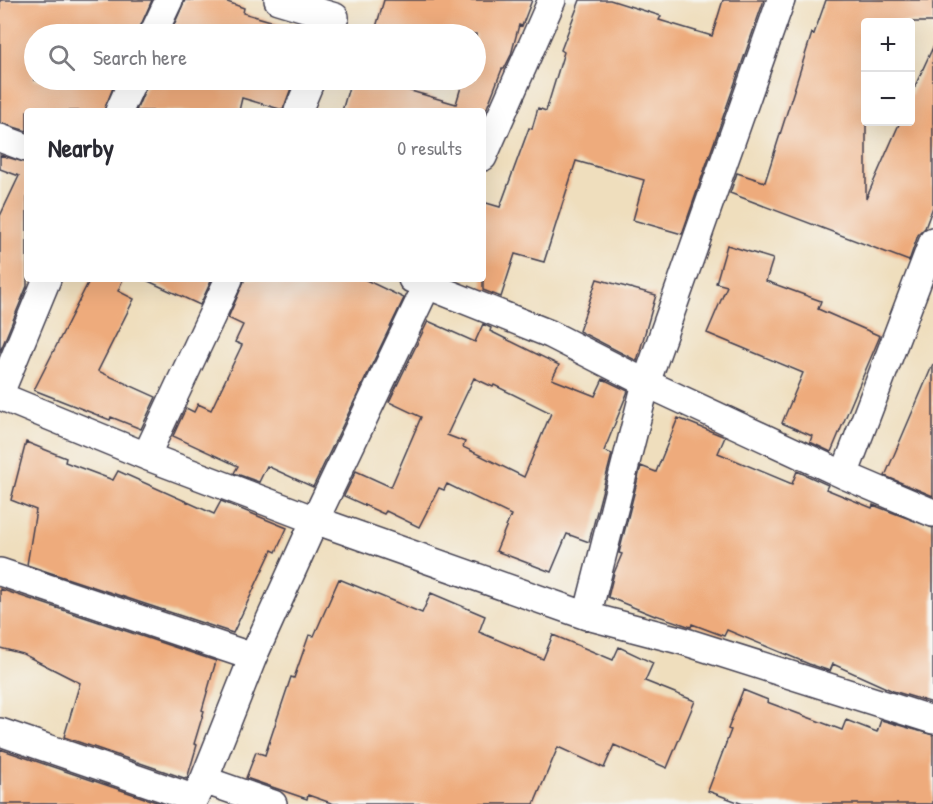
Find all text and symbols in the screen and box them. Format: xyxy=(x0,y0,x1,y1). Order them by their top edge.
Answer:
map controls xyxy=(861,18,915,126)
button: + xyxy=(861,18,915,72)
search box xyxy=(24,24,486,90)
icon: search xyxy=(45,41,78,74)
text: Search here xyxy=(93,42,187,72)
button: − xyxy=(861,72,915,126)
text: Nearby xyxy=(48,130,114,165)
text: 0 results xyxy=(397,134,462,161)

